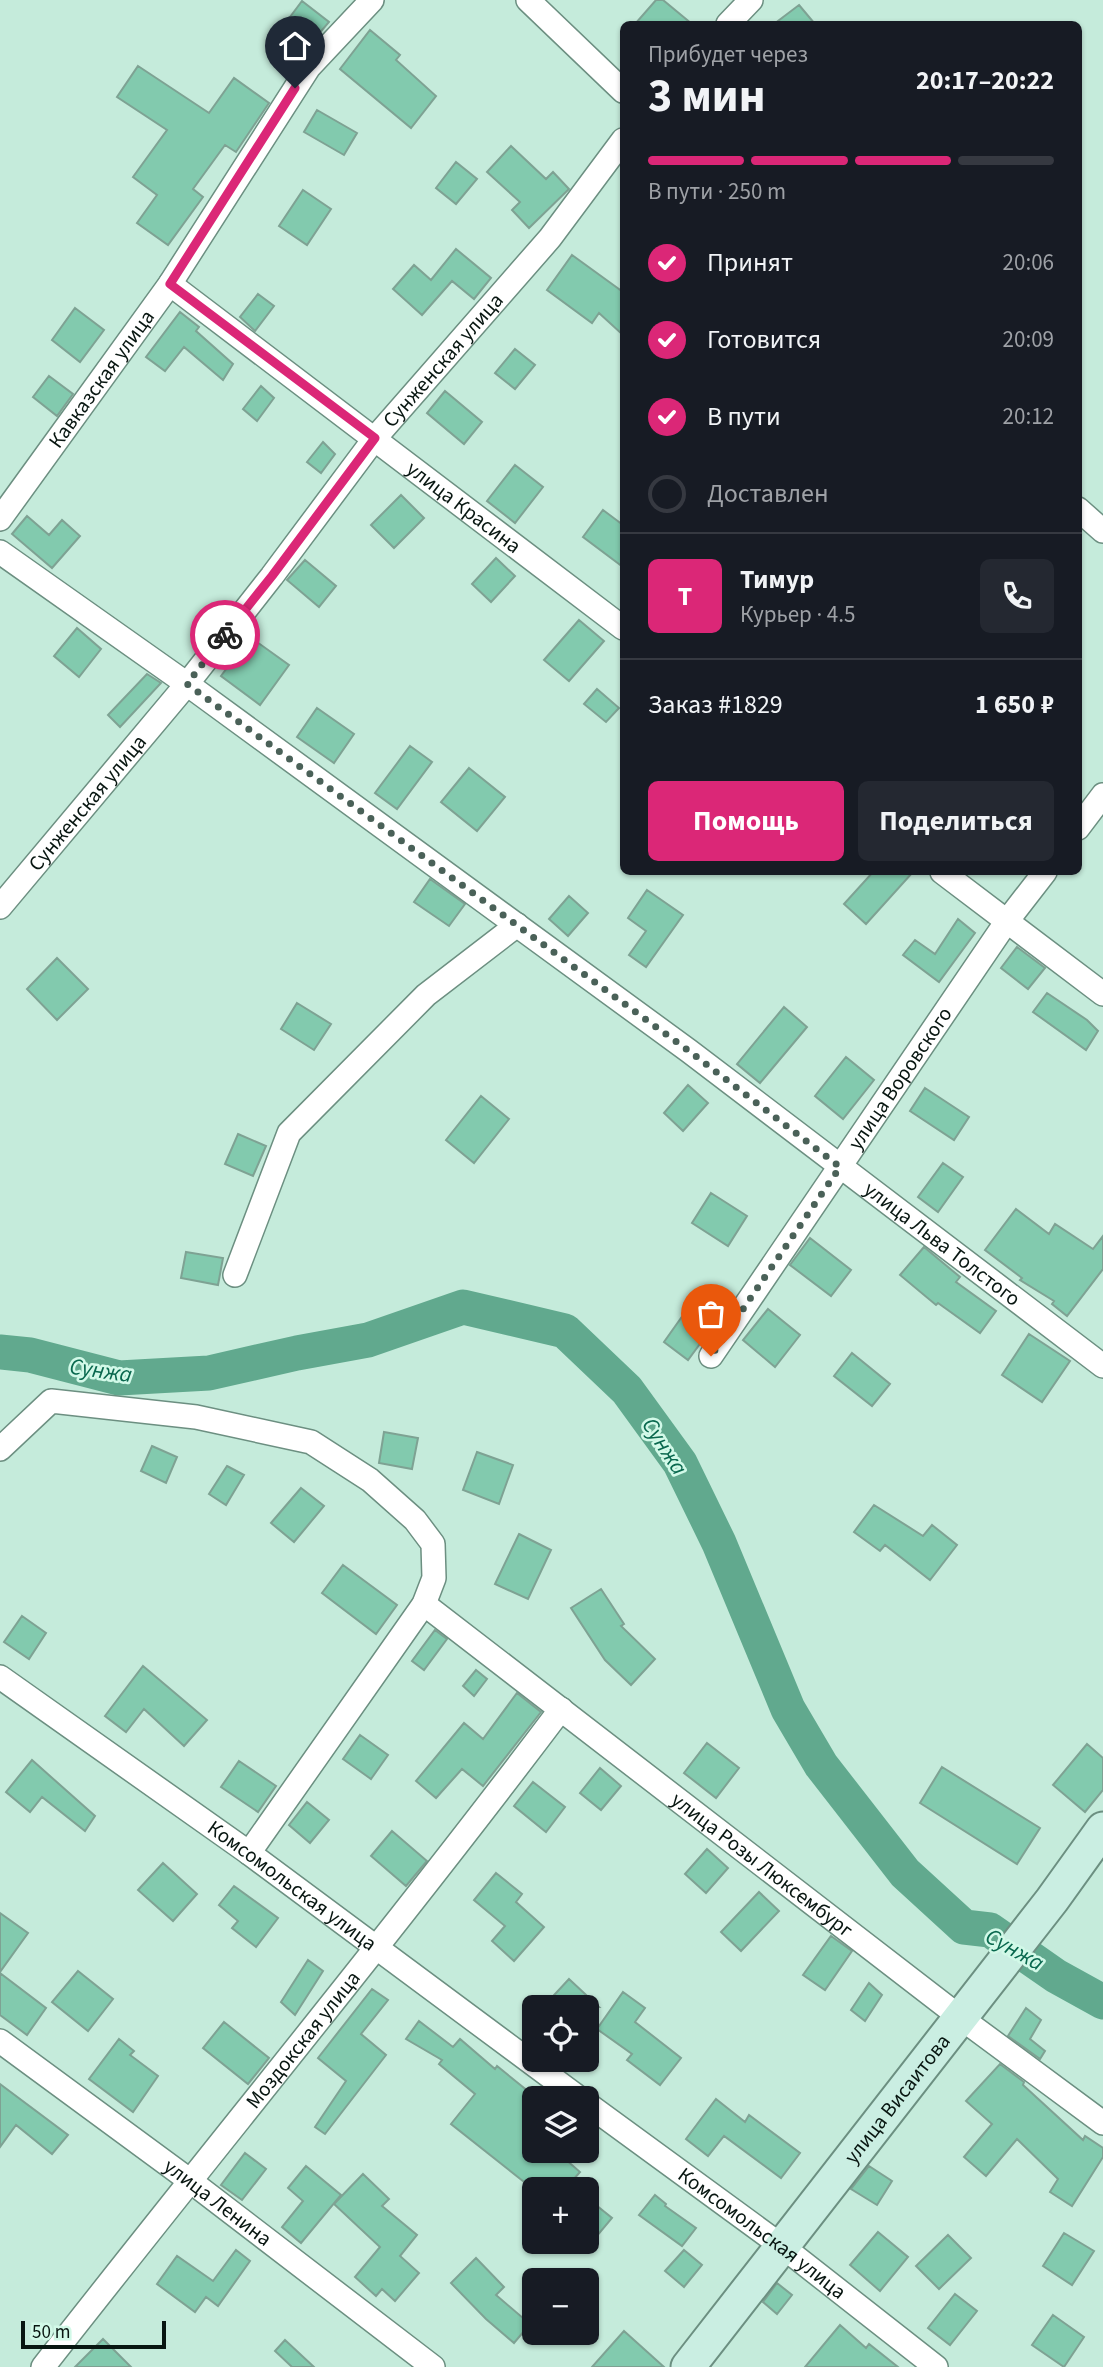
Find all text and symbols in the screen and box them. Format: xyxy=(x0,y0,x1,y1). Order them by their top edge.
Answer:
pin xyxy=(265,16,325,88)
icon: home xyxy=(276,27,314,65)
text: Прибудет через xyxy=(648,38,808,71)
text: 20:17–20:22 xyxy=(916,62,1054,99)
text: 3 мин xyxy=(648,64,765,129)
text: В пути · 250 m xyxy=(648,175,786,208)
icon: check xyxy=(648,244,686,282)
text: Принят xyxy=(707,244,793,281)
text: 20:06 xyxy=(1003,246,1054,279)
street label: Сунженская улица xyxy=(376,286,510,434)
street label: Кавказская улица xyxy=(41,303,162,454)
icon: check xyxy=(648,321,686,359)
text: Готовится xyxy=(707,321,821,358)
text: 20:09 xyxy=(1003,323,1054,356)
icon: check xyxy=(648,398,686,436)
text: В пути xyxy=(707,398,781,435)
text: 20:12 xyxy=(1003,400,1054,433)
street label: улица Красина xyxy=(400,454,528,561)
text: Доставлен xyxy=(707,475,829,512)
button: phone xyxy=(980,559,1054,633)
text: Тимур xyxy=(740,561,814,598)
text: Т xyxy=(678,578,692,615)
text: Курьер · 4.5 xyxy=(740,598,855,631)
courier xyxy=(190,600,260,670)
icon: bike xyxy=(206,616,244,654)
text: Заказ #1829 xyxy=(648,686,783,723)
text: 1 650 ₽ xyxy=(975,686,1054,723)
street label: Сунженская улица xyxy=(21,728,154,878)
button: Помощь xyxy=(648,781,844,861)
button: Поделиться xyxy=(858,781,1054,861)
street label: улица Воровского xyxy=(841,1001,959,1156)
street label: улица Льва Толстого xyxy=(858,1174,1027,1313)
pin xyxy=(681,1284,741,1356)
icon: bag xyxy=(692,1295,730,1333)
water label: Сунжа xyxy=(68,1350,134,1391)
water label: Сунжа xyxy=(634,1411,695,1482)
street label: улица Розы Люксембург xyxy=(665,1785,860,1945)
street label: Комсомольская улица xyxy=(201,1813,383,1958)
water label: Сунжа xyxy=(979,1920,1050,1979)
street label: Моздокская улица xyxy=(239,1964,367,2115)
map controls xyxy=(522,1995,599,2345)
button: locate xyxy=(522,1995,599,2072)
street label: улица Висаитова xyxy=(837,2028,957,2170)
button: layers xyxy=(522,2086,599,2163)
street label: улица Ленина xyxy=(157,2151,278,2253)
street label: Комсомольская улица xyxy=(672,2160,853,2306)
button: + xyxy=(522,2177,599,2254)
button: − xyxy=(522,2268,599,2345)
scale bar xyxy=(21,2318,166,2350)
text: 50 m xyxy=(32,2319,70,2346)

